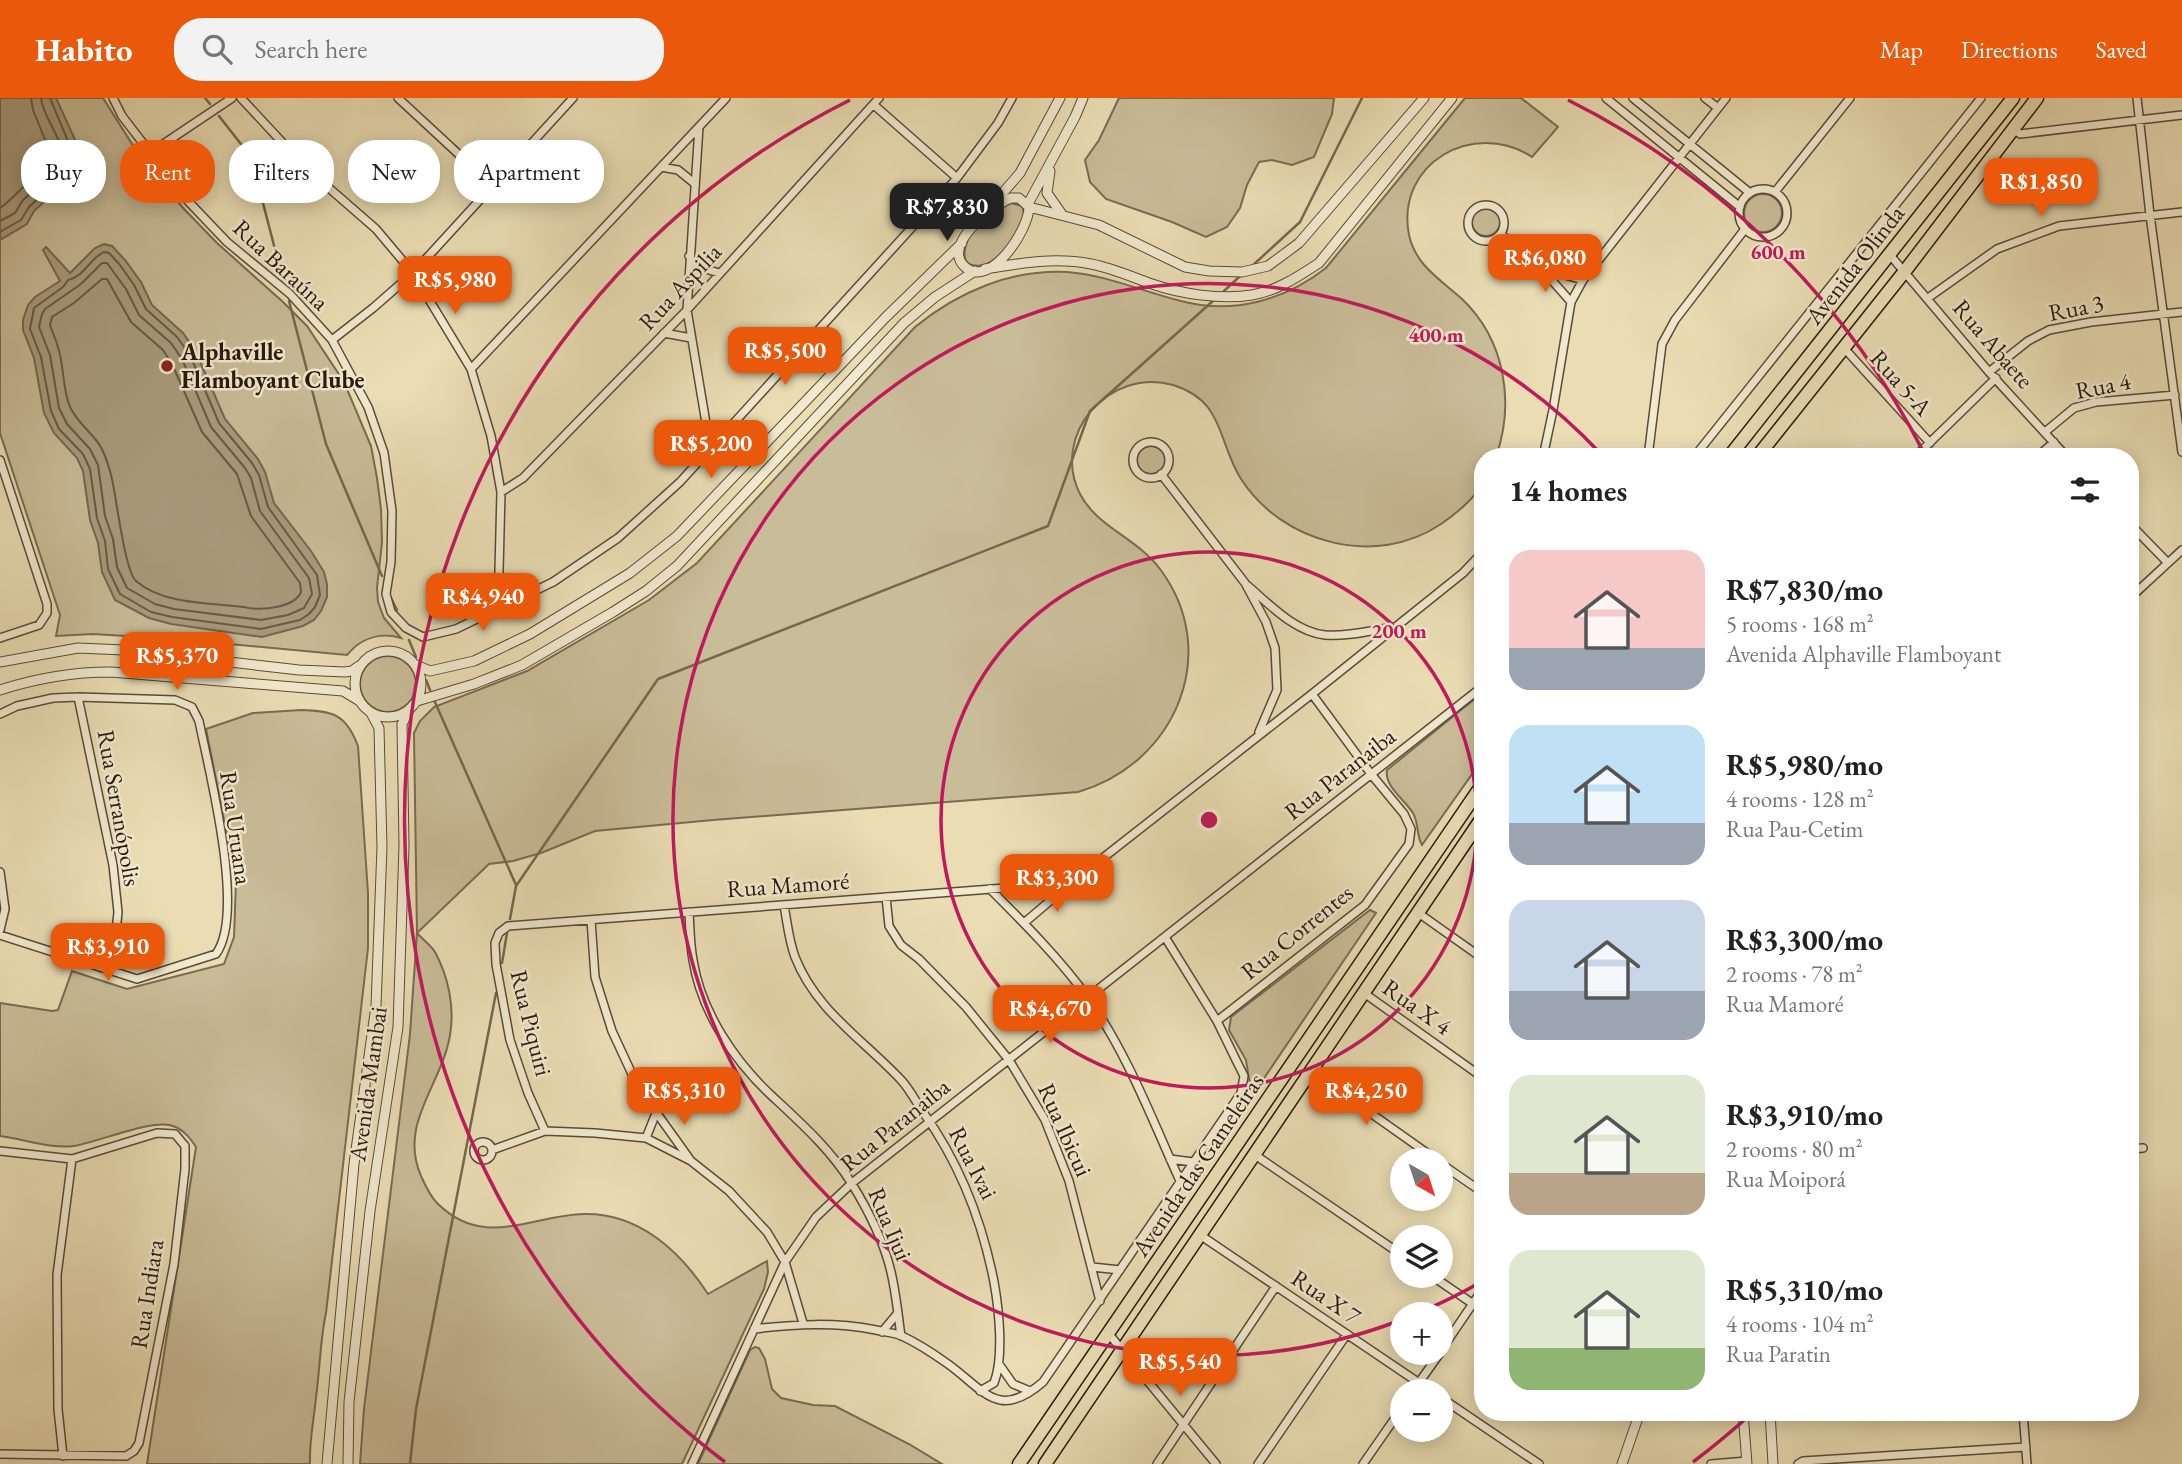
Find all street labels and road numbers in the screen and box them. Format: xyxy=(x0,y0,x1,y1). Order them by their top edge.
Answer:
street label: Avenida Olinda xyxy=(1798,198,1911,332)
street label: Rua Baraúna xyxy=(227,212,336,317)
street label: Rua Aspilia xyxy=(631,236,728,337)
street label: Rua 3 xyxy=(2046,287,2106,328)
street label: Rua Abaete xyxy=(1946,293,2041,395)
street label: Rua 5-A xyxy=(1863,343,1940,423)
street label: Rua 4 xyxy=(2073,365,2134,406)
street label: Rua Paranaiba xyxy=(1278,720,1402,827)
street label: Rua Serranópolis xyxy=(90,727,148,888)
street label: Rua Uruana xyxy=(213,769,260,887)
street label: Rua Mamoré xyxy=(726,865,850,904)
street label: Rua Correntes xyxy=(1234,877,1359,986)
street label: Rua Piquiri xyxy=(503,967,560,1079)
street label: Rua X 4 xyxy=(1377,972,1458,1042)
street label: Avenida Mambai xyxy=(341,1004,394,1164)
street label: Avenida das Gameleiras xyxy=(1124,1067,1271,1263)
street label: Rua Paranaiba xyxy=(833,1070,956,1178)
street label: Rua Ibicui xyxy=(1031,1078,1100,1181)
street label: Rua Ivai xyxy=(942,1121,1005,1205)
street label: Rua Ijui xyxy=(861,1183,920,1265)
street label: Rua Indiara xyxy=(123,1237,170,1351)
street label: Rua X 7 xyxy=(1286,1262,1367,1331)

